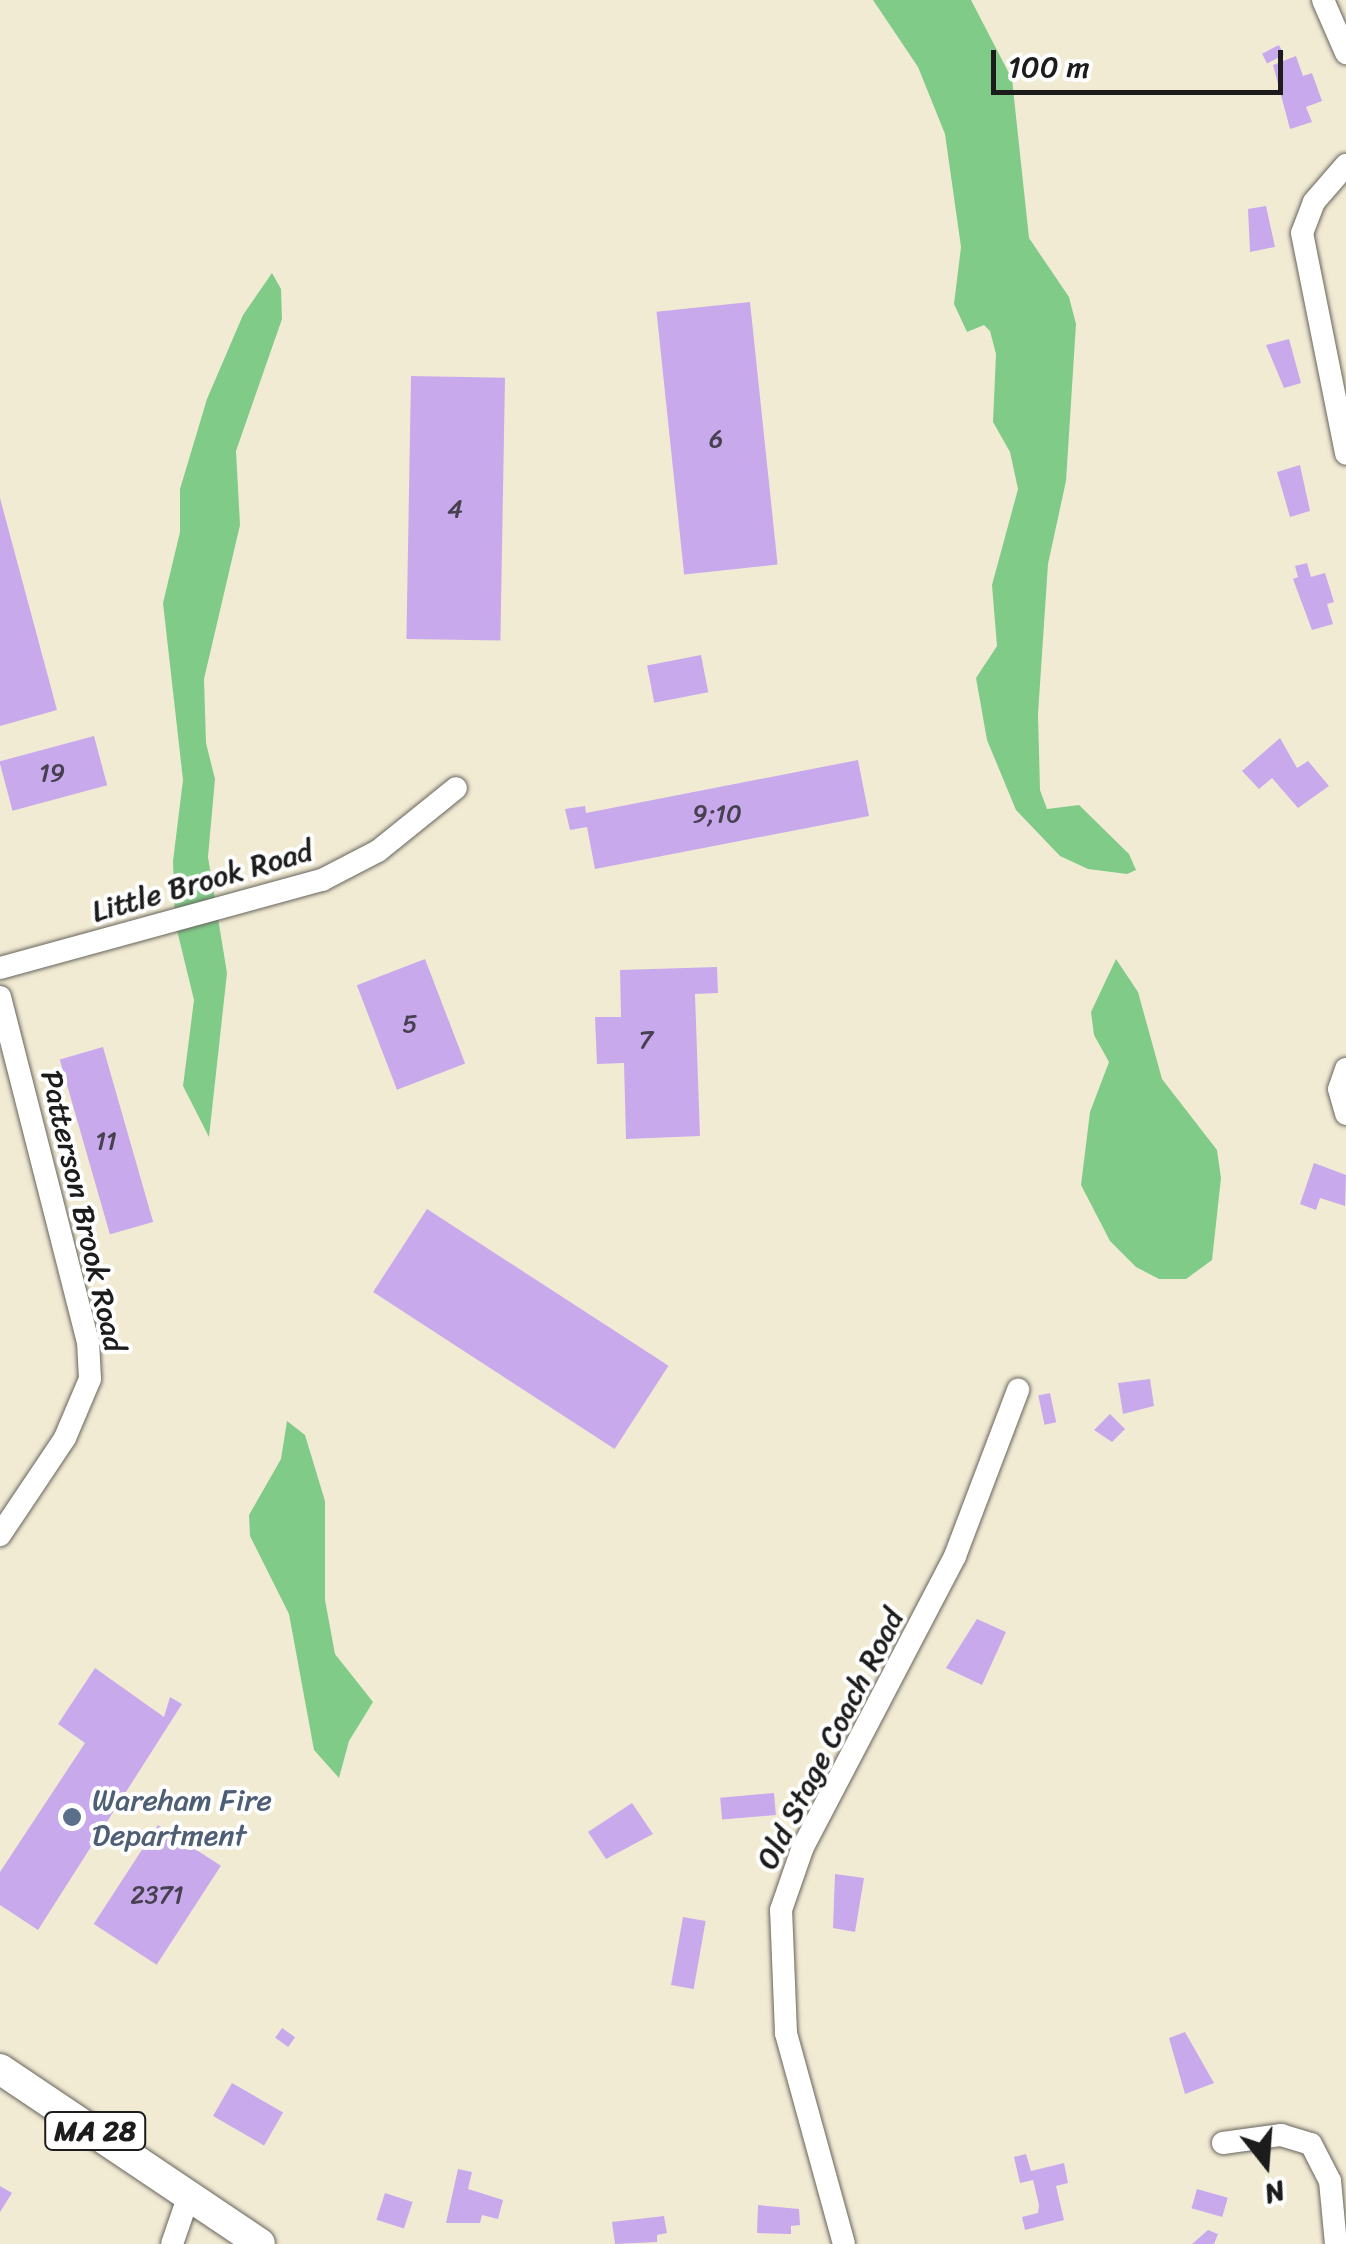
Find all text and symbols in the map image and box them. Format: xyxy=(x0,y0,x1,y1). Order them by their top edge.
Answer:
scale bar xyxy=(996,30,1288,92)
text: 100 m xyxy=(1008,40,1090,94)
house number: 6 xyxy=(709,424,723,454)
house number: 4 xyxy=(447,494,463,524)
house number: 19 xyxy=(39,758,65,788)
house number: 9;10 xyxy=(692,799,742,829)
street label: Little Brook Road xyxy=(87,832,317,930)
house number: 5 xyxy=(402,1009,418,1039)
house number: 7 xyxy=(639,1025,653,1055)
street label: Patterson Brook Road xyxy=(33,1067,133,1355)
house number: 11 xyxy=(95,1126,117,1156)
street label: Old Stage Coach Road xyxy=(748,1602,912,1876)
place label: Wareham Fire Department xyxy=(92,1782,272,1852)
marker: Wareham Fire Department xyxy=(61,1806,83,1828)
house number: 2371 xyxy=(130,1880,184,1910)
road number: MA 28 xyxy=(42,2108,148,2154)
north arrow xyxy=(1216,2114,1316,2214)
text: N xyxy=(1258,2167,1291,2219)

